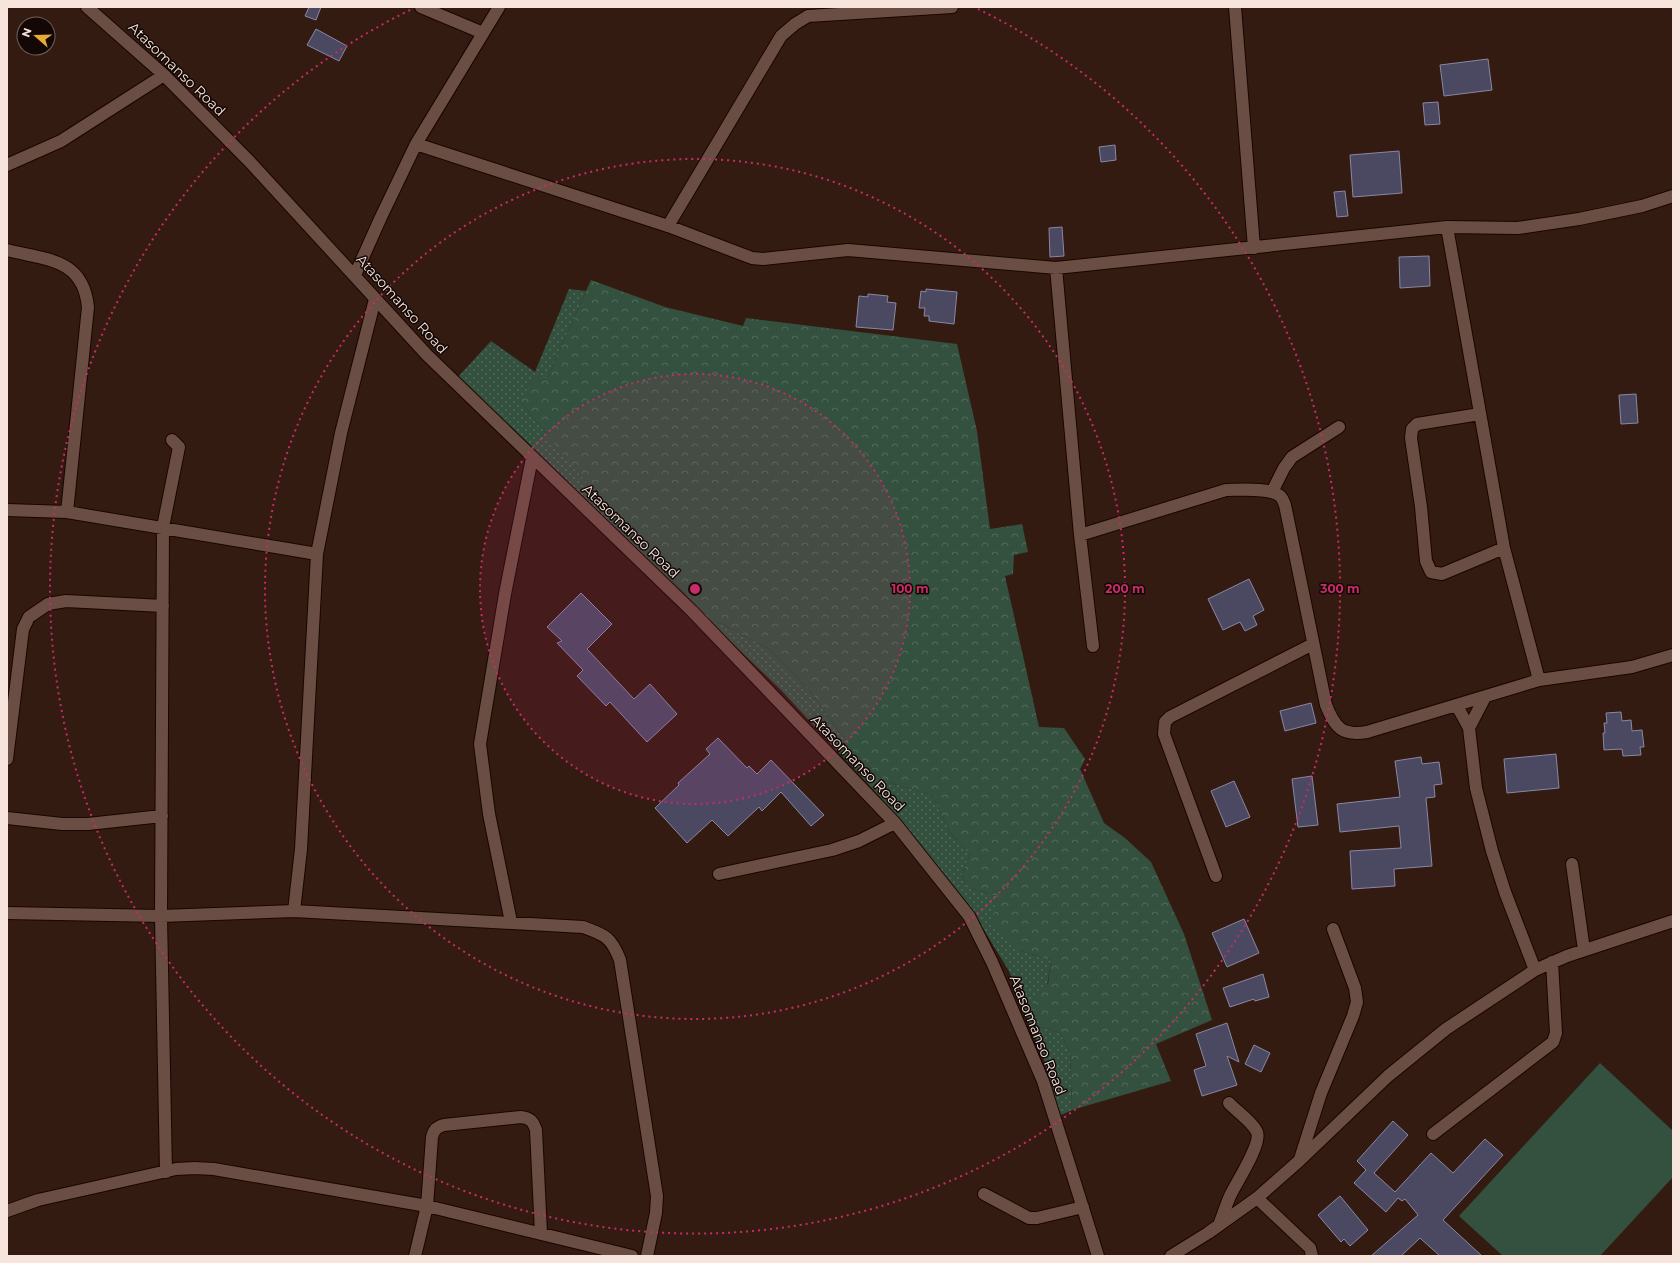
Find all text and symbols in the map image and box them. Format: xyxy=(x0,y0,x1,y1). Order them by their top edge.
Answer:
north arrow xyxy=(16,16,56,56)
street label: Atasomanso Road xyxy=(125,18,229,120)
text: N xyxy=(19,26,35,39)
street label: Atasomanso Road xyxy=(353,251,451,357)
street label: Atasomanso Road xyxy=(579,480,683,582)
text: 100 m xyxy=(892,581,928,596)
text: 200 m xyxy=(1105,581,1145,596)
text: 300 m xyxy=(1319,581,1360,596)
centre of rings xyxy=(688,582,702,596)
street label: Atasomanso Road xyxy=(807,711,909,815)
street label: Atasomanso Road xyxy=(1006,972,1070,1098)

